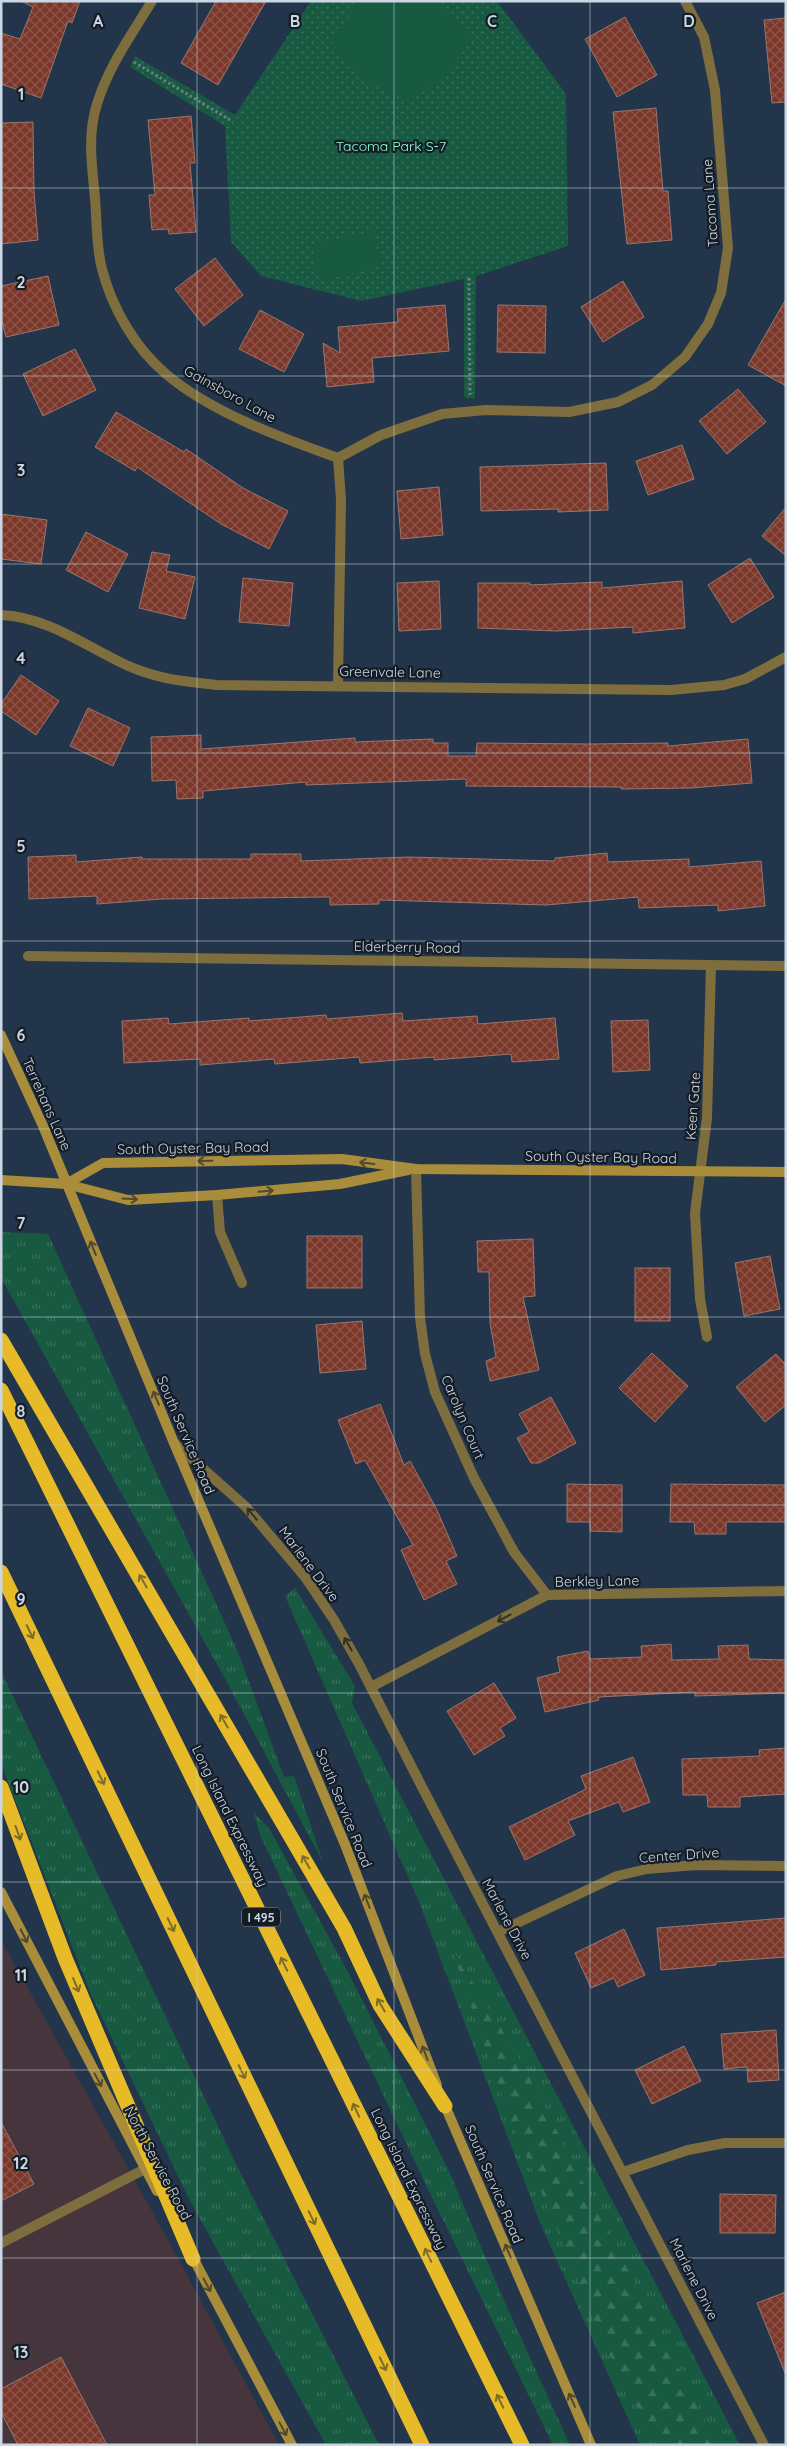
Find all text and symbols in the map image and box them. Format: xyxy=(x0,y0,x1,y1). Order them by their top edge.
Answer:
text: A xyxy=(93,11,104,31)
text: B xyxy=(290,11,300,31)
text: C xyxy=(487,11,497,31)
text: D xyxy=(683,11,695,31)
text: 1 xyxy=(18,84,24,104)
park label: Tacoma Park S-7 xyxy=(336,137,446,155)
street label: Tacoma Lane xyxy=(698,158,722,248)
text: 2 xyxy=(16,272,26,292)
street label: Gainsboro Lane xyxy=(181,361,279,427)
text: 3 xyxy=(17,460,25,480)
text: 4 xyxy=(16,648,26,668)
street label: Greenvale Lane xyxy=(339,662,441,682)
text: 5 xyxy=(16,836,26,856)
street label: Elderberry Road xyxy=(354,937,460,957)
text: 6 xyxy=(17,1025,26,1045)
street label: Terrehans Lane xyxy=(18,1055,76,1153)
street label: Keen Gate xyxy=(682,1071,704,1140)
street label: South Oyster Bay Road xyxy=(117,1138,269,1158)
street label: South Oyster Bay Road xyxy=(525,1147,677,1167)
one-way arrow xyxy=(197,1156,214,1166)
one-way arrow xyxy=(360,1157,376,1167)
one-way arrow xyxy=(258,1186,274,1196)
one-way arrow xyxy=(122,1194,138,1203)
text: 7 xyxy=(17,1213,26,1233)
one-way arrow xyxy=(88,1241,97,1256)
street label: Carolyn Court xyxy=(437,1372,489,1462)
street label: South Service Road xyxy=(153,1373,219,1497)
one-way arrow xyxy=(150,1391,160,1406)
text: 8 xyxy=(17,1401,26,1421)
one-way arrow xyxy=(246,1507,258,1520)
street label: Marlene Drive xyxy=(275,1523,343,1605)
street label: Berkley Lane xyxy=(555,1571,639,1591)
one-way arrow xyxy=(137,1574,147,1588)
text: 9 xyxy=(16,1589,26,1609)
one-way arrow xyxy=(496,1613,511,1623)
one-way arrow xyxy=(26,1624,35,1639)
one-way arrow xyxy=(343,1637,353,1652)
one-way arrow xyxy=(219,1715,229,1729)
street label: Long Island Expressway xyxy=(188,1742,272,1890)
street label: South Service Road xyxy=(312,1746,376,1870)
one-way arrow xyxy=(96,1770,106,1785)
text: 10 xyxy=(13,1777,29,1797)
one-way arrow xyxy=(14,1825,23,1840)
street label: Center Drive xyxy=(638,1843,720,1867)
one-way arrow xyxy=(300,1855,310,1869)
street label: Marlene Drive xyxy=(478,1875,536,1963)
one-way arrow xyxy=(362,1894,371,1909)
road number: I 495 xyxy=(242,1908,280,1926)
one-way arrow xyxy=(167,1917,176,1932)
one-way arrow xyxy=(19,1928,29,1943)
one-way arrow xyxy=(279,1957,289,1972)
text: 11 xyxy=(15,1965,27,1985)
one-way arrow xyxy=(72,1977,82,1992)
one-way arrow xyxy=(376,1999,386,2013)
one-way arrow xyxy=(420,2045,429,2061)
one-way arrow xyxy=(237,2064,247,2079)
one-way arrow xyxy=(94,2072,103,2087)
one-way arrow xyxy=(351,2102,361,2117)
street label: North Service Road xyxy=(120,2103,196,2223)
street label: Long Island Expressway xyxy=(367,2105,451,2253)
street label: South Service Road xyxy=(461,2122,527,2246)
text: 12 xyxy=(13,2153,29,2173)
one-way arrow xyxy=(308,2210,318,2225)
street label: Marlene Drive xyxy=(666,2235,722,2323)
one-way arrow xyxy=(502,2244,512,2259)
one-way arrow xyxy=(423,2248,432,2263)
one-way arrow xyxy=(202,2278,212,2293)
text: 13 xyxy=(14,2342,28,2362)
one-way arrow xyxy=(379,2356,388,2371)
one-way arrow xyxy=(567,2393,577,2408)
one-way arrow xyxy=(495,2394,504,2409)
one-way arrow xyxy=(279,2421,288,2436)

